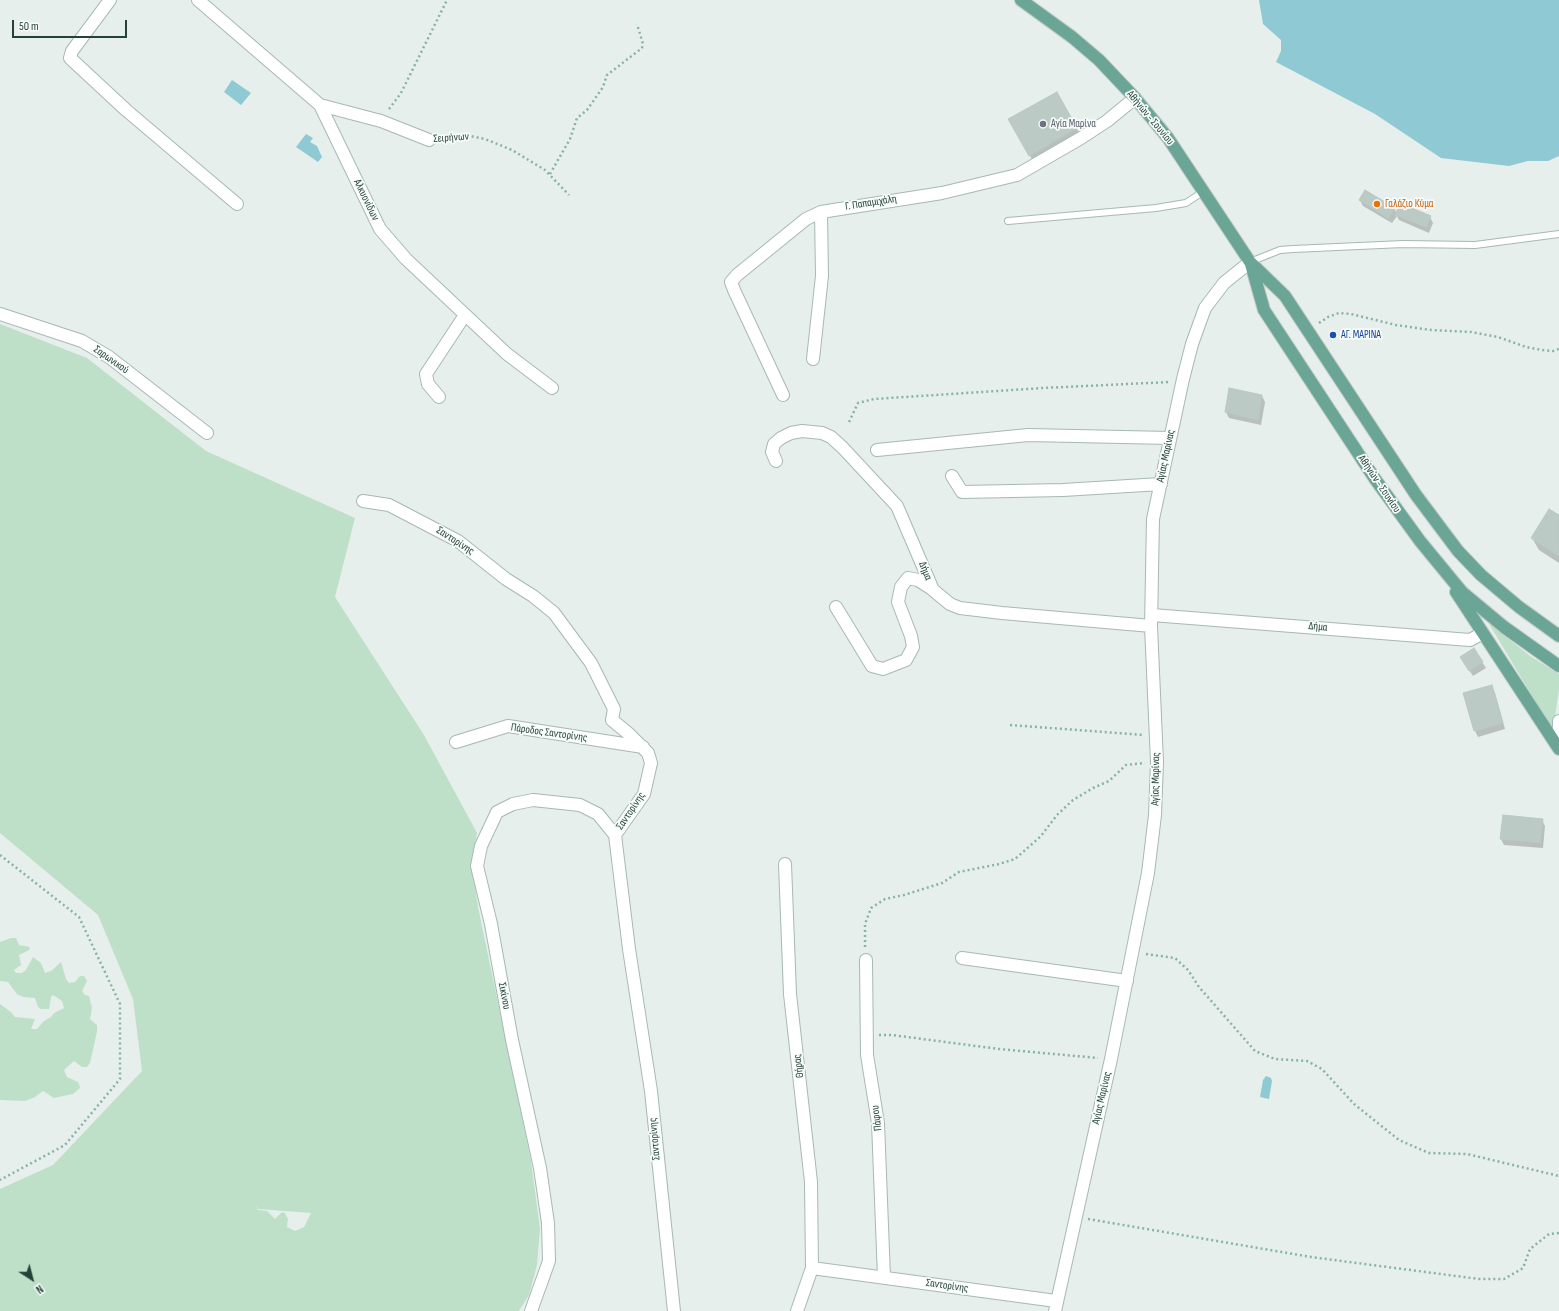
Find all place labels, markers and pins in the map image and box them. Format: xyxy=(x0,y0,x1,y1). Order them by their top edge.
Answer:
place label: Αγία Μαρίνα xyxy=(1051,117,1096,131)
marker: Αγία Μαρίνα xyxy=(1038,119,1048,129)
place label: Γαλάζιο Κύμα xyxy=(1385,197,1433,211)
marker: Γαλάζιο Κύμα xyxy=(1372,199,1382,209)
place label: ΑΓ. ΜΑΡΙΝΑ xyxy=(1341,328,1381,342)
marker: ΑΓ. ΜΑΡΙΝΑ xyxy=(1328,330,1338,340)

